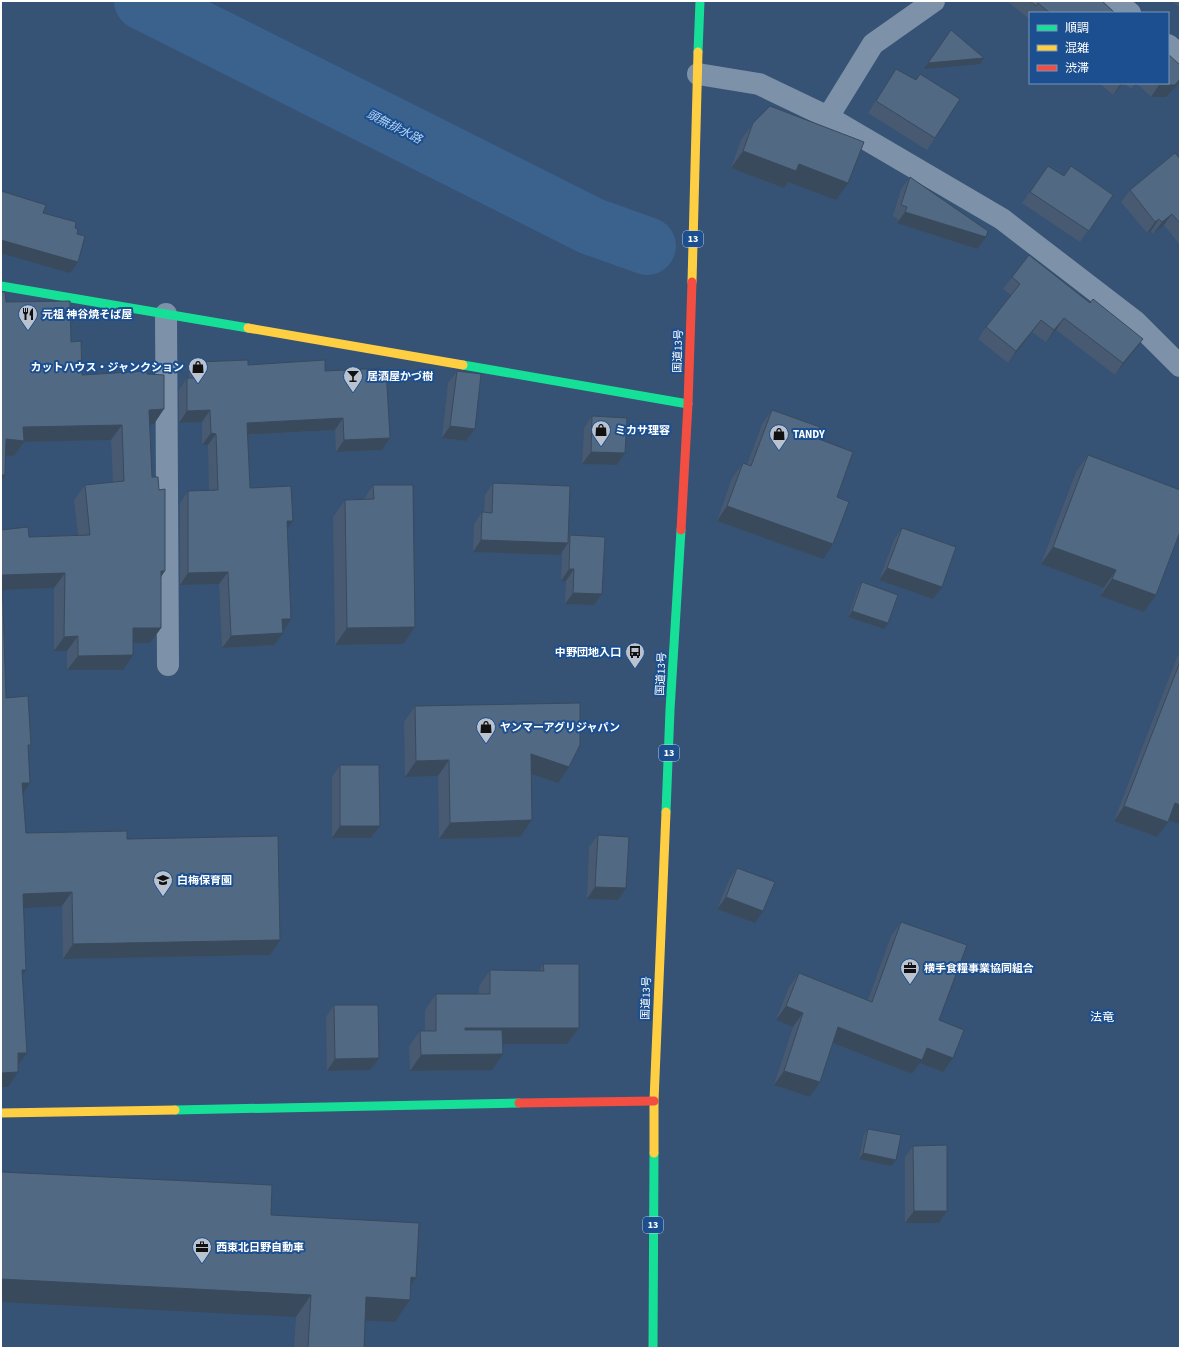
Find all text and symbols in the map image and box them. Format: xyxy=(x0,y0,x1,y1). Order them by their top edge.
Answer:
legend xyxy=(1029,12,1169,84)
text: 順調 xyxy=(1065,20,1089,37)
text: 混雑 xyxy=(1065,40,1089,57)
text: 渋滞 xyxy=(1065,60,1089,77)
water label: 頭無排水路 xyxy=(363,106,425,149)
road number: 13 xyxy=(683,231,703,247)
restaurant icon: 元祖 神谷焼そば屋 xyxy=(17,303,39,331)
place label: 元祖 神谷焼そば屋 xyxy=(42,307,132,322)
street label: 国道13号 xyxy=(670,329,686,373)
shop icon: カットハウス・ジャンクション xyxy=(187,356,209,384)
place label: カットハウス・ジャンクション xyxy=(31,360,184,375)
bar icon: 居酒屋かづ樹 xyxy=(342,365,364,393)
place label: 居酒屋かづ樹 xyxy=(367,369,433,384)
shop icon: ミカサ理容 xyxy=(590,419,612,447)
place label: ミカサ理容 xyxy=(615,423,670,438)
shop icon: TANDY xyxy=(768,423,790,451)
place label: TANDY xyxy=(793,427,825,442)
bus stop icon: 中野団地入口 xyxy=(624,641,646,669)
place label: 中野団地入口 xyxy=(555,645,621,660)
street label: 国道13号 xyxy=(652,652,670,696)
shop icon: ヤンマーアグリジャパン xyxy=(475,716,497,744)
place label: ヤンマーアグリジャパン xyxy=(500,720,620,735)
road number: 13 xyxy=(659,745,679,761)
school or university icon: 白梅保育園 xyxy=(152,869,174,897)
place label: 白梅保育園 xyxy=(177,873,232,888)
office icon: 横手食糧事業協同組合 xyxy=(899,957,921,985)
place label: 横手食糧事業協同組合 xyxy=(924,961,1034,976)
street label: 国道13号 xyxy=(638,976,654,1020)
district label: 法竜 xyxy=(1090,1009,1114,1026)
road number: 13 xyxy=(643,1217,663,1233)
office icon: 西東北日野自動車 xyxy=(191,1236,213,1264)
place label: 西東北日野自動車 xyxy=(216,1240,304,1255)

